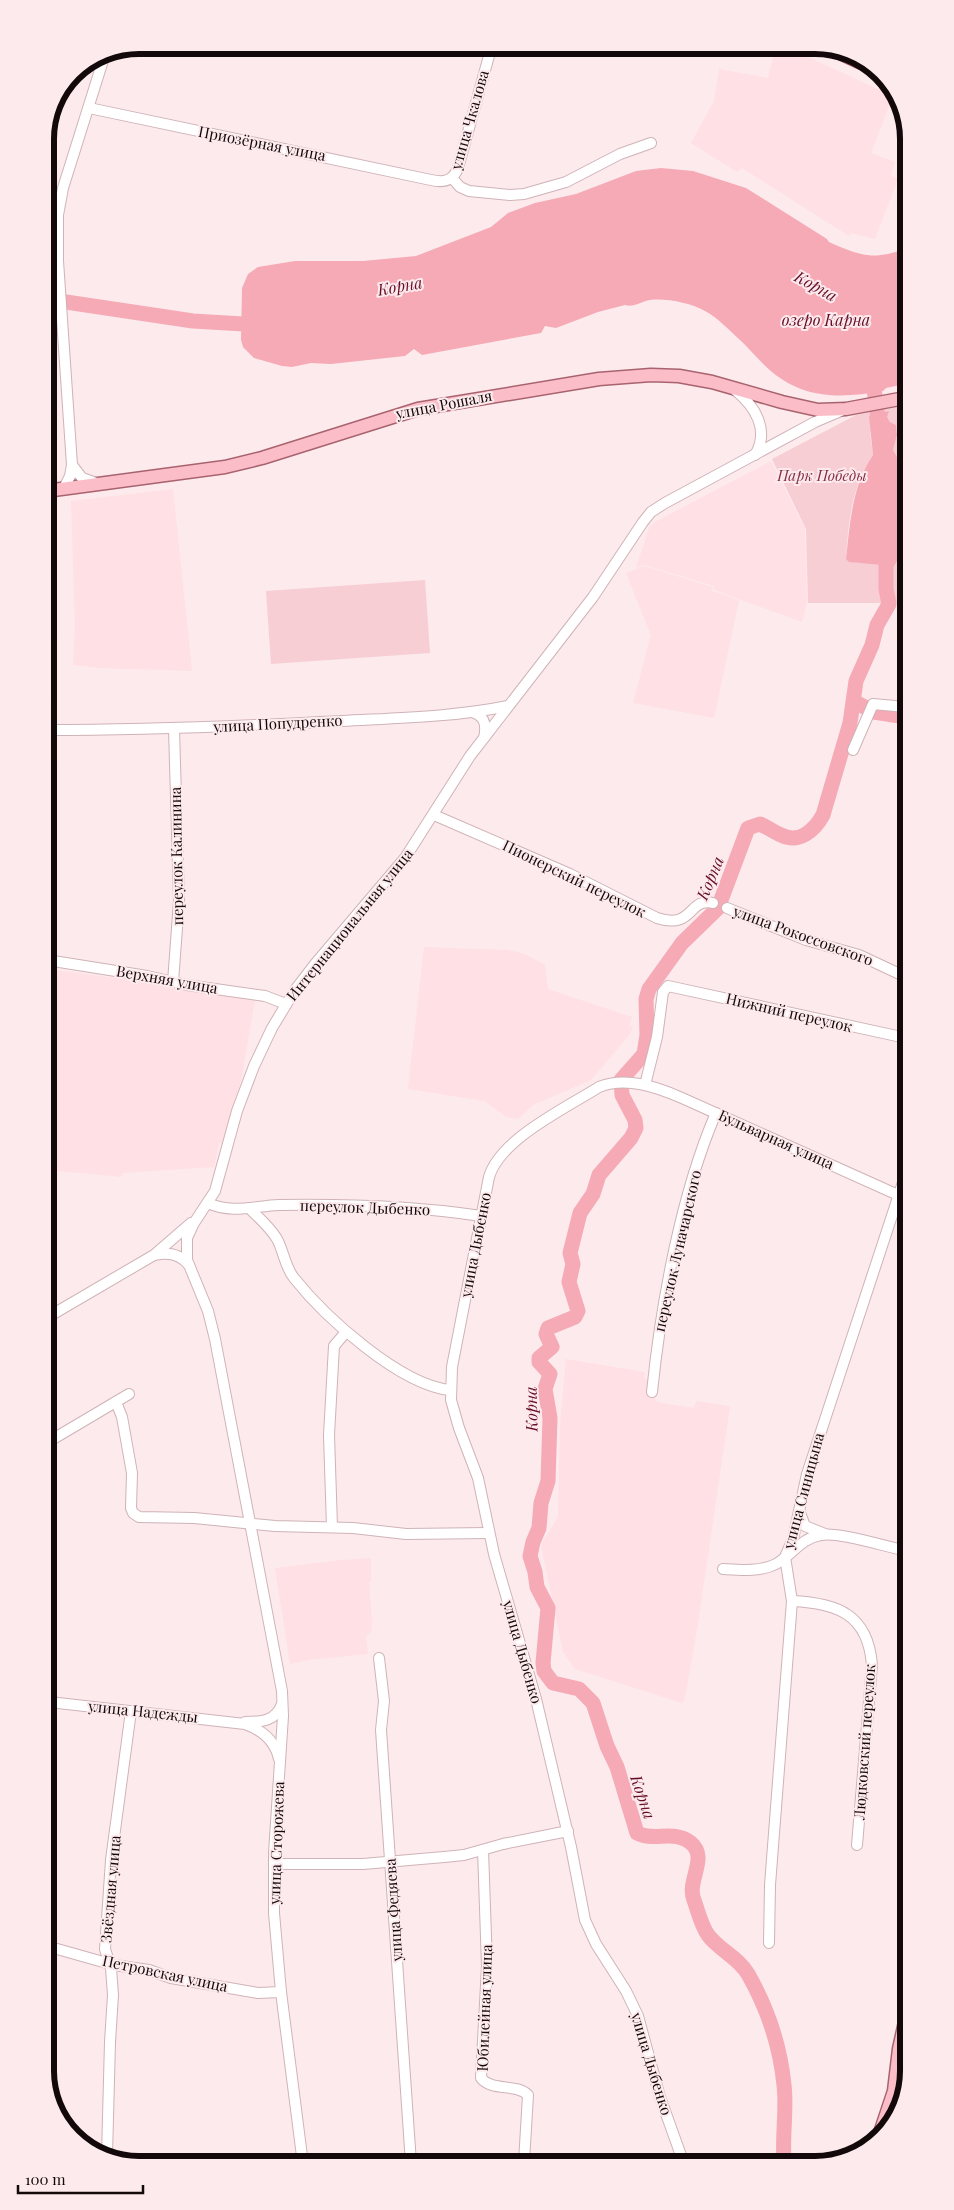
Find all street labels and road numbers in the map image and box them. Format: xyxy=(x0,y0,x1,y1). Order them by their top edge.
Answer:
street label: улица Чкалова xyxy=(445,67,493,173)
street label: Приозёрная улица xyxy=(197,121,328,165)
street label: улица Рошаля xyxy=(393,385,494,423)
street label: улица Попудренко xyxy=(212,710,343,736)
street label: переулок Калинина xyxy=(165,786,187,925)
street label: Пионерский переулок xyxy=(500,835,650,922)
street label: Интернациональная улица xyxy=(281,844,417,1005)
street label: улица Рокоссовского xyxy=(730,900,876,970)
street label: Верхняя улица xyxy=(115,960,220,998)
street label: Нижний переулок xyxy=(724,988,855,1036)
street label: Бульварная улица xyxy=(716,1105,838,1174)
street label: переулок Луначарского xyxy=(649,1168,705,1334)
street label: улица Дыбенко xyxy=(455,1191,495,1300)
street label: переулок Дыбенко xyxy=(300,1195,430,1219)
street label: улица Синицына xyxy=(778,1430,828,1552)
street label: улица Дыбенко xyxy=(498,1597,547,1706)
street label: Людковский переулок xyxy=(849,1663,879,1822)
street label: улица Надежды xyxy=(86,1695,199,1727)
street label: улица Сторожева xyxy=(264,1781,288,1906)
street label: Звёздная улица xyxy=(95,1834,125,1943)
street label: улица Федяева xyxy=(379,1857,407,1963)
street label: Юбилейная улица xyxy=(472,1943,496,2072)
street label: Петровская улица xyxy=(101,1950,230,1996)
street label: улица Дыбенко xyxy=(627,2009,677,2118)

